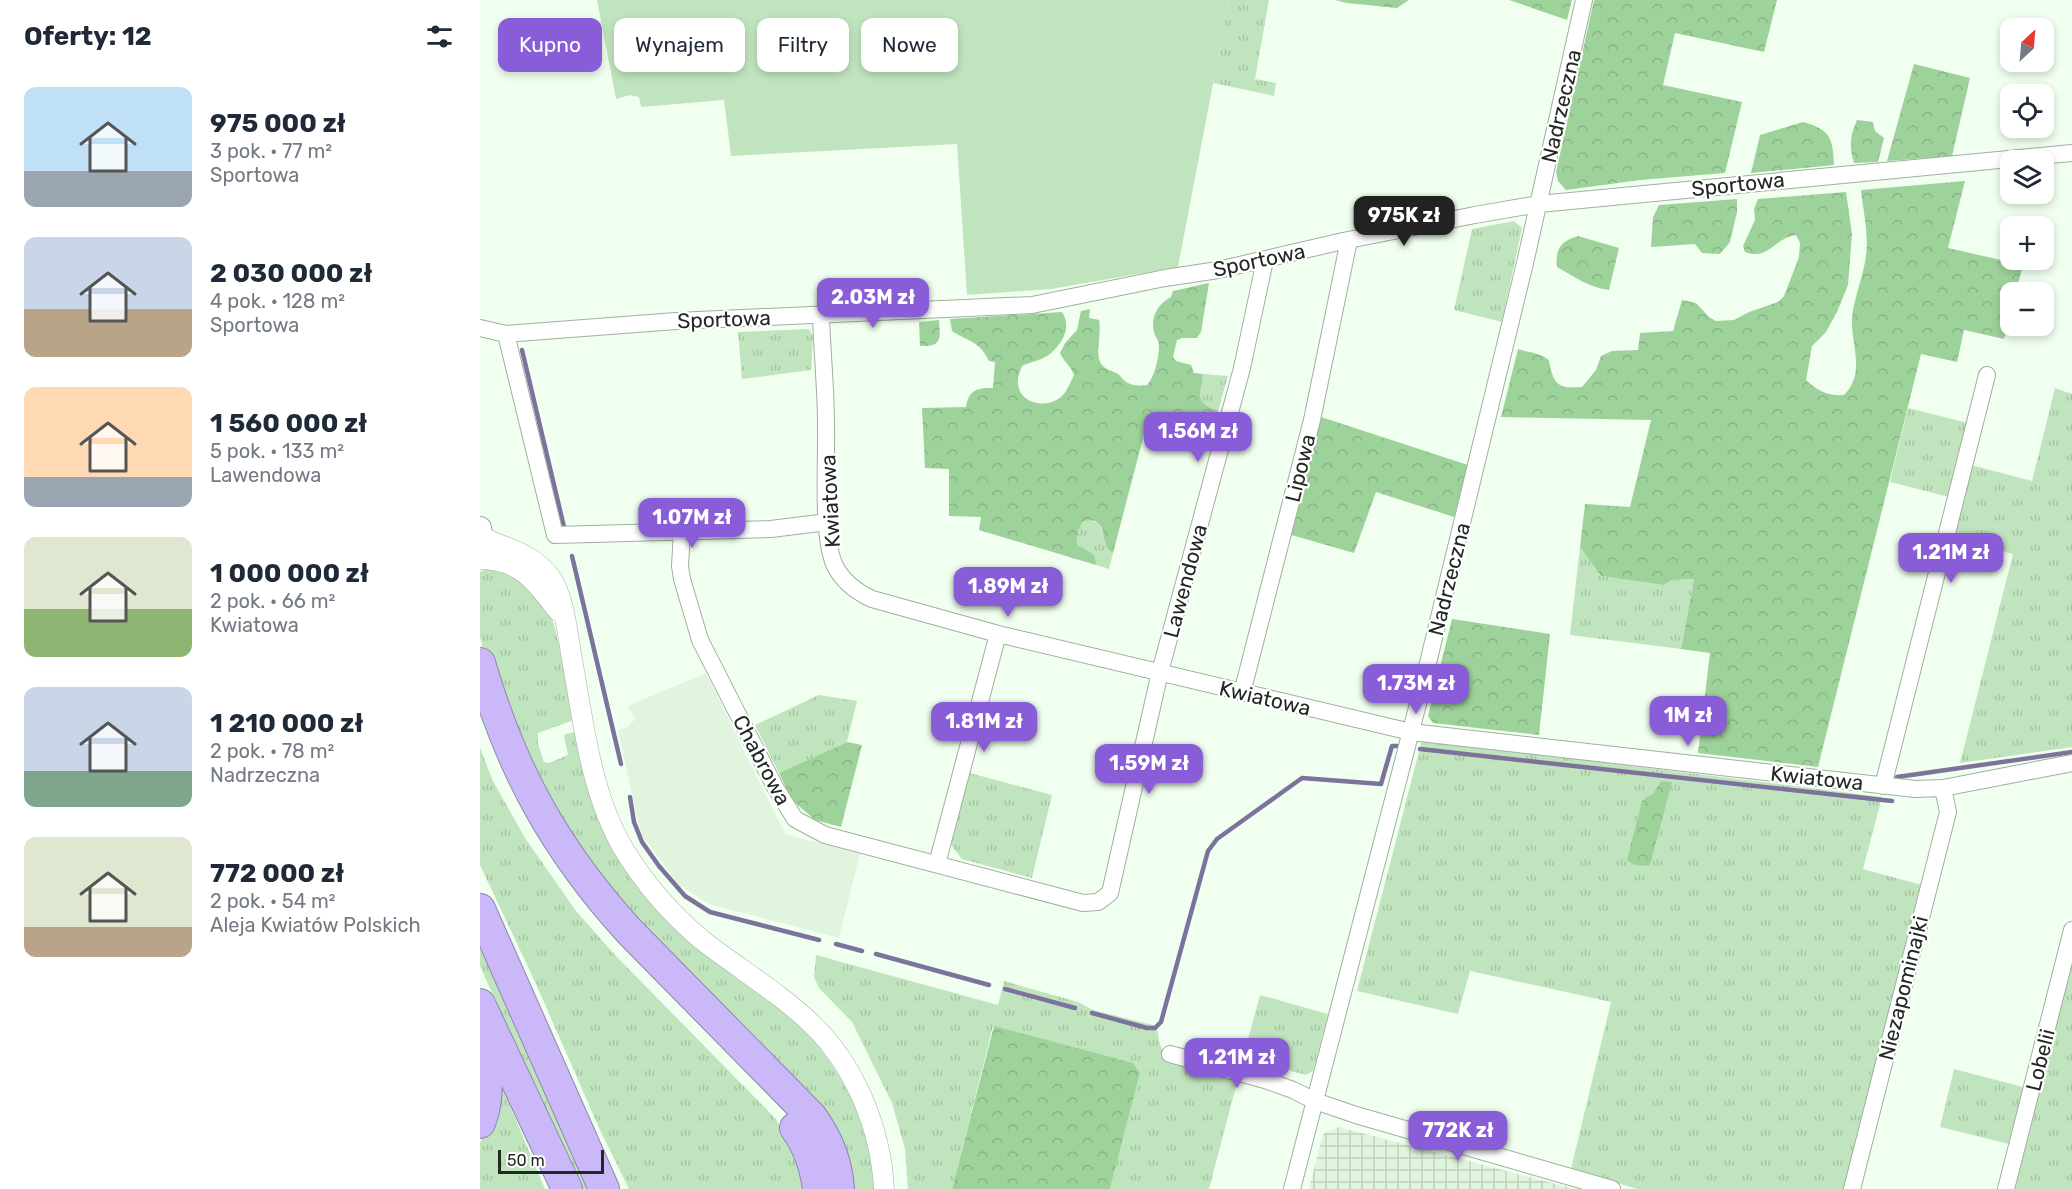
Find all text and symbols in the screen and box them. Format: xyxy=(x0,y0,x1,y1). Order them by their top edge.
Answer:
chip: Kupno xyxy=(498,18,602,72)
chip: Wynajem xyxy=(614,18,745,72)
chip: Filtry xyxy=(757,18,849,72)
chip: Nowe xyxy=(861,18,958,72)
north arrow xyxy=(2000,18,2054,72)
map controls xyxy=(2000,18,2054,336)
icon: filters xyxy=(423,20,456,53)
text: Oferty: 12 xyxy=(24,21,152,52)
street label: Nadrzeczna xyxy=(1536,47,1586,165)
button: locate xyxy=(2000,84,2054,138)
text: 975 000 zł xyxy=(210,108,346,139)
icon: home xyxy=(72,111,144,183)
text: 3 pok. · 77 m² xyxy=(210,139,332,163)
button: layers xyxy=(2000,150,2054,204)
text: Sportowa xyxy=(210,163,299,187)
street label: Sportowa xyxy=(1690,167,1786,201)
pin: 975K zł xyxy=(1349,196,1459,247)
text: 975K zł xyxy=(1368,203,1440,227)
button: + xyxy=(2000,216,2054,270)
street label: Sportowa xyxy=(1211,238,1307,282)
text: 2 030 000 zł xyxy=(210,258,372,289)
icon: home xyxy=(72,261,144,333)
pin: 2.03M zł xyxy=(811,278,935,329)
button: − xyxy=(2000,282,2054,336)
text: 2.03M zł xyxy=(831,285,915,309)
text: 4 pok. · 128 m² xyxy=(210,289,345,313)
street label: Sportowa xyxy=(677,305,771,333)
text: Sportowa xyxy=(210,313,299,337)
text: 1 560 000 zł xyxy=(210,408,367,439)
icon: home xyxy=(72,411,144,483)
pin: 1.56M zł xyxy=(1136,412,1260,463)
text: 1.56M zł xyxy=(1158,419,1238,443)
street label: Lipowa xyxy=(1279,431,1321,505)
text: 5 pok. · 133 m² xyxy=(210,439,344,463)
street label: Kwiatowa xyxy=(815,454,845,548)
text: Lawendowa xyxy=(210,463,321,487)
pin: 1.07M zł xyxy=(630,498,754,549)
text: 1.07M zł xyxy=(652,505,732,529)
street label: Nadrzeczna xyxy=(1423,520,1475,638)
street label: Lawendowa xyxy=(1158,521,1212,641)
pin: 1.21M zł xyxy=(1889,533,2013,584)
text: 1.21M zł xyxy=(1912,540,1990,564)
text: 1 000 000 zł xyxy=(210,558,369,589)
icon: home xyxy=(72,561,144,633)
pin: 1.89M zł xyxy=(946,567,1070,618)
text: 1.89M zł xyxy=(968,574,1048,598)
text: 2 pok. · 66 m² xyxy=(210,589,335,613)
text: Kwiatowa xyxy=(210,613,299,637)
pin: 1.73M zł xyxy=(1354,664,1478,715)
text: 1.73M zł xyxy=(1377,671,1455,695)
street label: Kwiatowa xyxy=(1217,675,1313,721)
pin: 1M zł xyxy=(1646,696,1730,747)
pin: 1.81M zł xyxy=(922,702,1046,753)
text: 1M zł xyxy=(1664,703,1712,727)
text: 1 210 000 zł xyxy=(210,708,363,739)
text: 1.81M zł xyxy=(945,709,1023,733)
icon: home xyxy=(72,711,144,783)
street label: Chabrowa xyxy=(728,711,796,809)
text: 2 pok. · 78 m² xyxy=(210,739,334,763)
pin: 1.59M zł xyxy=(1087,744,1211,795)
text: 1.59M zł xyxy=(1109,751,1189,775)
street label: Kwiatowa xyxy=(1769,761,1865,795)
text: Nadrzeczna xyxy=(210,763,320,787)
text: 772 000 zł xyxy=(210,858,344,889)
icon: home xyxy=(72,861,144,933)
text: 2 pok. · 54 m² xyxy=(210,889,336,913)
text: Aleja Kwiatów Polskich xyxy=(210,913,421,937)
street label: Niezapominajki xyxy=(1873,913,1933,1063)
street label: Lobelii xyxy=(2020,1026,2060,1094)
pin: 1.21M zł xyxy=(1175,1038,1299,1089)
text: 1.21M zł xyxy=(1198,1045,1276,1069)
pin: 772K zł xyxy=(1403,1111,1513,1162)
text: 772K zł xyxy=(1422,1118,1494,1142)
scale bar xyxy=(498,1147,604,1174)
text: 50 m xyxy=(507,1151,545,1170)

